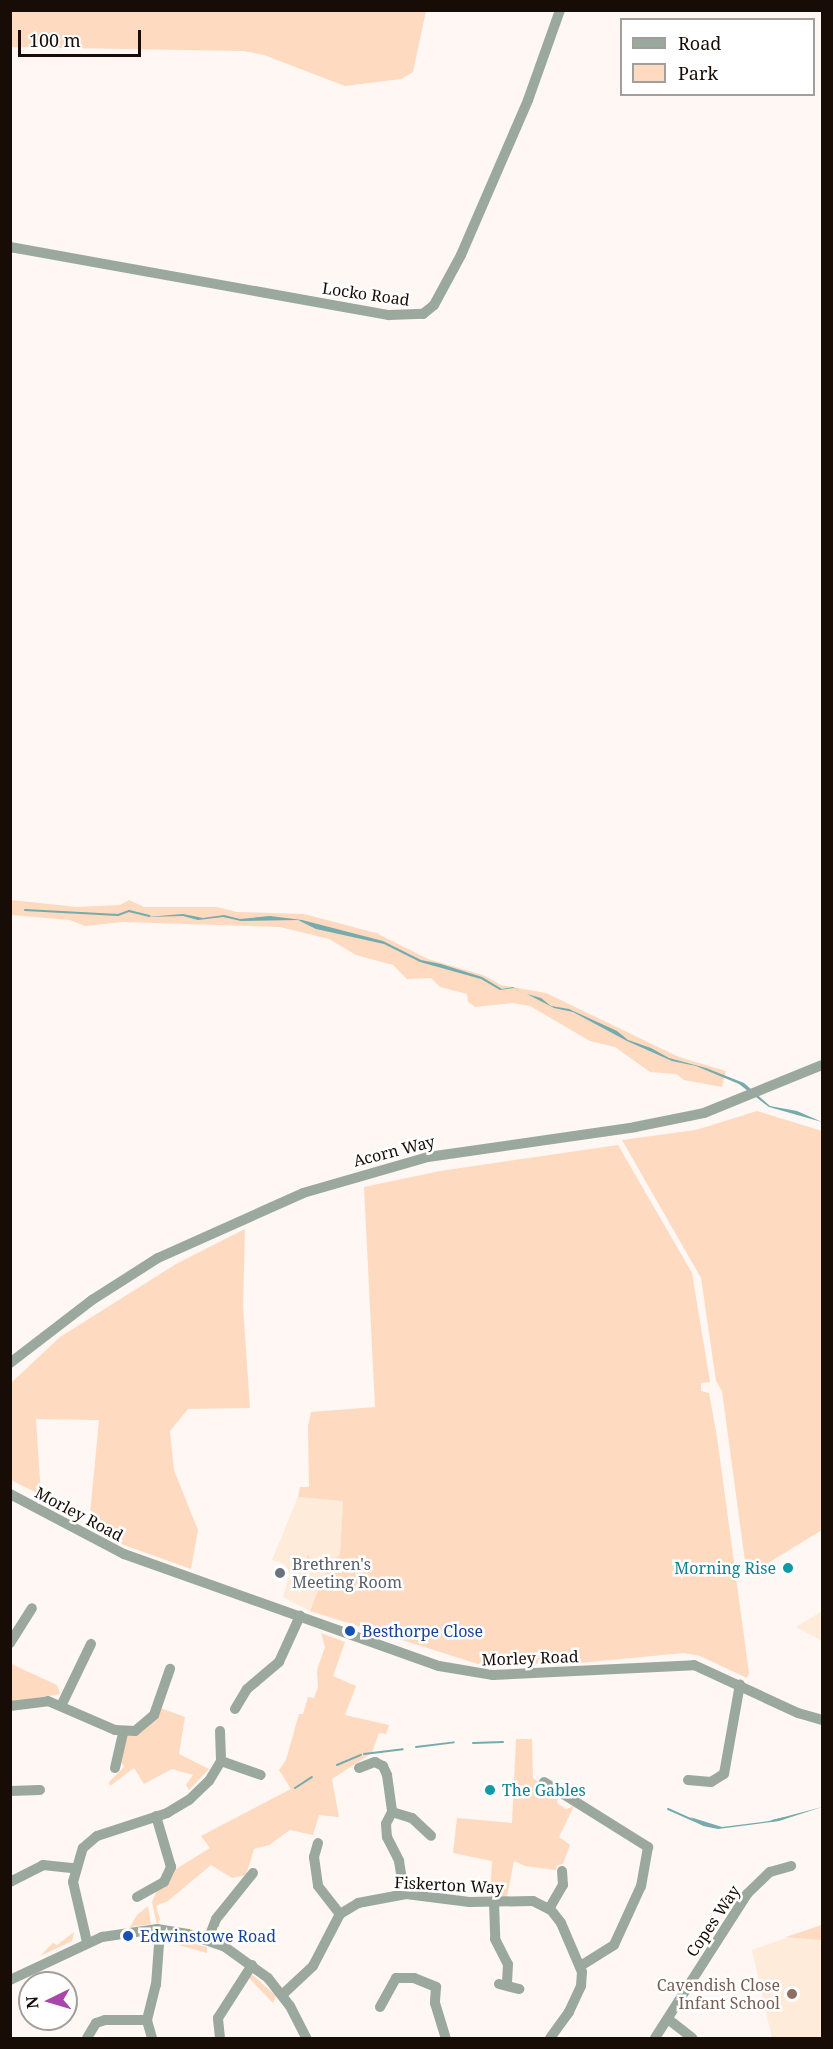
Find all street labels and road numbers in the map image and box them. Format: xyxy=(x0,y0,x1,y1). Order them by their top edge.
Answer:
street label: Locko Road xyxy=(321,278,411,310)
street label: Acorn Way xyxy=(351,1132,437,1170)
street label: Morley Road xyxy=(32,1483,126,1545)
street label: Morley Road xyxy=(481,1647,579,1669)
street label: Fiskerton Way xyxy=(394,1873,504,1897)
street label: Copes Way xyxy=(682,1882,744,1960)

